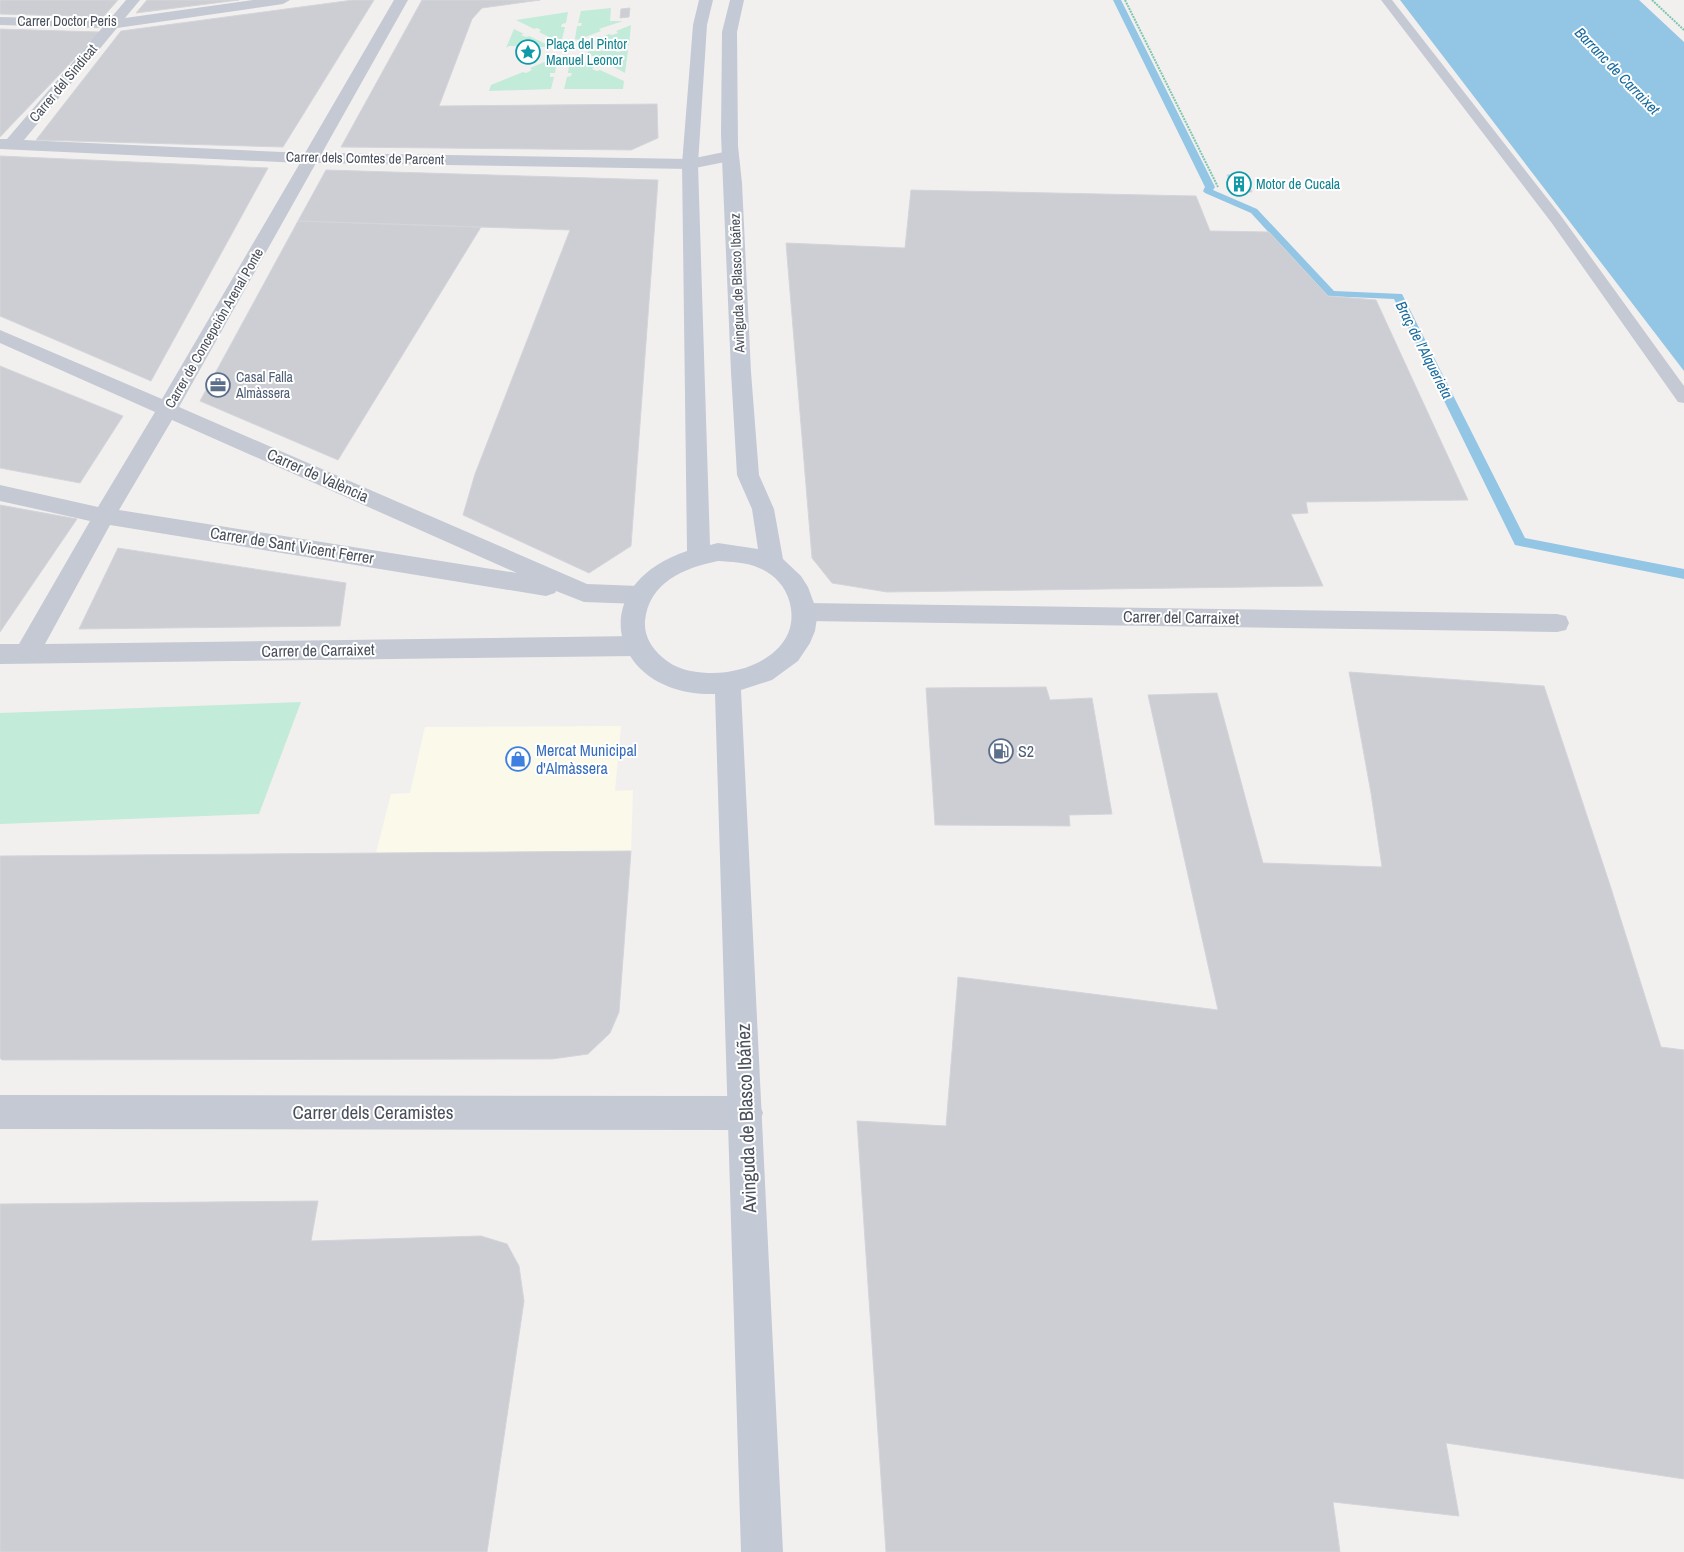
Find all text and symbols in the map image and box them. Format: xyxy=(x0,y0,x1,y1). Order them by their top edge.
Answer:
street label: Carrer Doctor Peris xyxy=(17,12,117,30)
water label: Barranc de Carraixet xyxy=(1570,22,1665,119)
place label: Plaça del Pintor Manuel Leonor xyxy=(546,35,627,69)
place icon: Plaça del Pintor Manuel Leonor xyxy=(515,39,541,65)
street label: Carrer del Sindicat xyxy=(25,40,101,126)
street label: Carrer dels Comtes de Parcent xyxy=(286,148,444,168)
building icon: Motor de Cucala xyxy=(1226,171,1252,197)
place label: Motor de Cucala xyxy=(1256,175,1341,193)
street label: Avinguda de Blasco Ibáñez xyxy=(726,213,748,354)
street label: Carrer de Concepción Arenal Ponte xyxy=(161,245,267,411)
water label: Braç de l'Alquerieta xyxy=(1391,297,1458,402)
place label: Casal Falla Almàssera xyxy=(235,368,293,402)
office icon: Casal Falla Almàssera xyxy=(205,372,231,398)
street label: Carrer de València xyxy=(264,443,373,508)
street label: Carrer de Sant Vicent Ferrer xyxy=(209,521,376,569)
street label: Carrer del Carraixet xyxy=(1123,605,1239,629)
street label: Carrer de Carraixet xyxy=(261,638,375,662)
fuel station icon: S2 xyxy=(988,738,1014,764)
place label: Mercat Municipal d'Almàssera xyxy=(536,739,637,779)
place label: S2 xyxy=(1018,740,1034,762)
shop icon: Mercat Municipal d'Almàssera xyxy=(505,746,531,772)
street label: Avinguda de Blasco Ibáñez xyxy=(730,1023,762,1214)
street label: Carrer dels Ceramistes xyxy=(292,1099,454,1125)

